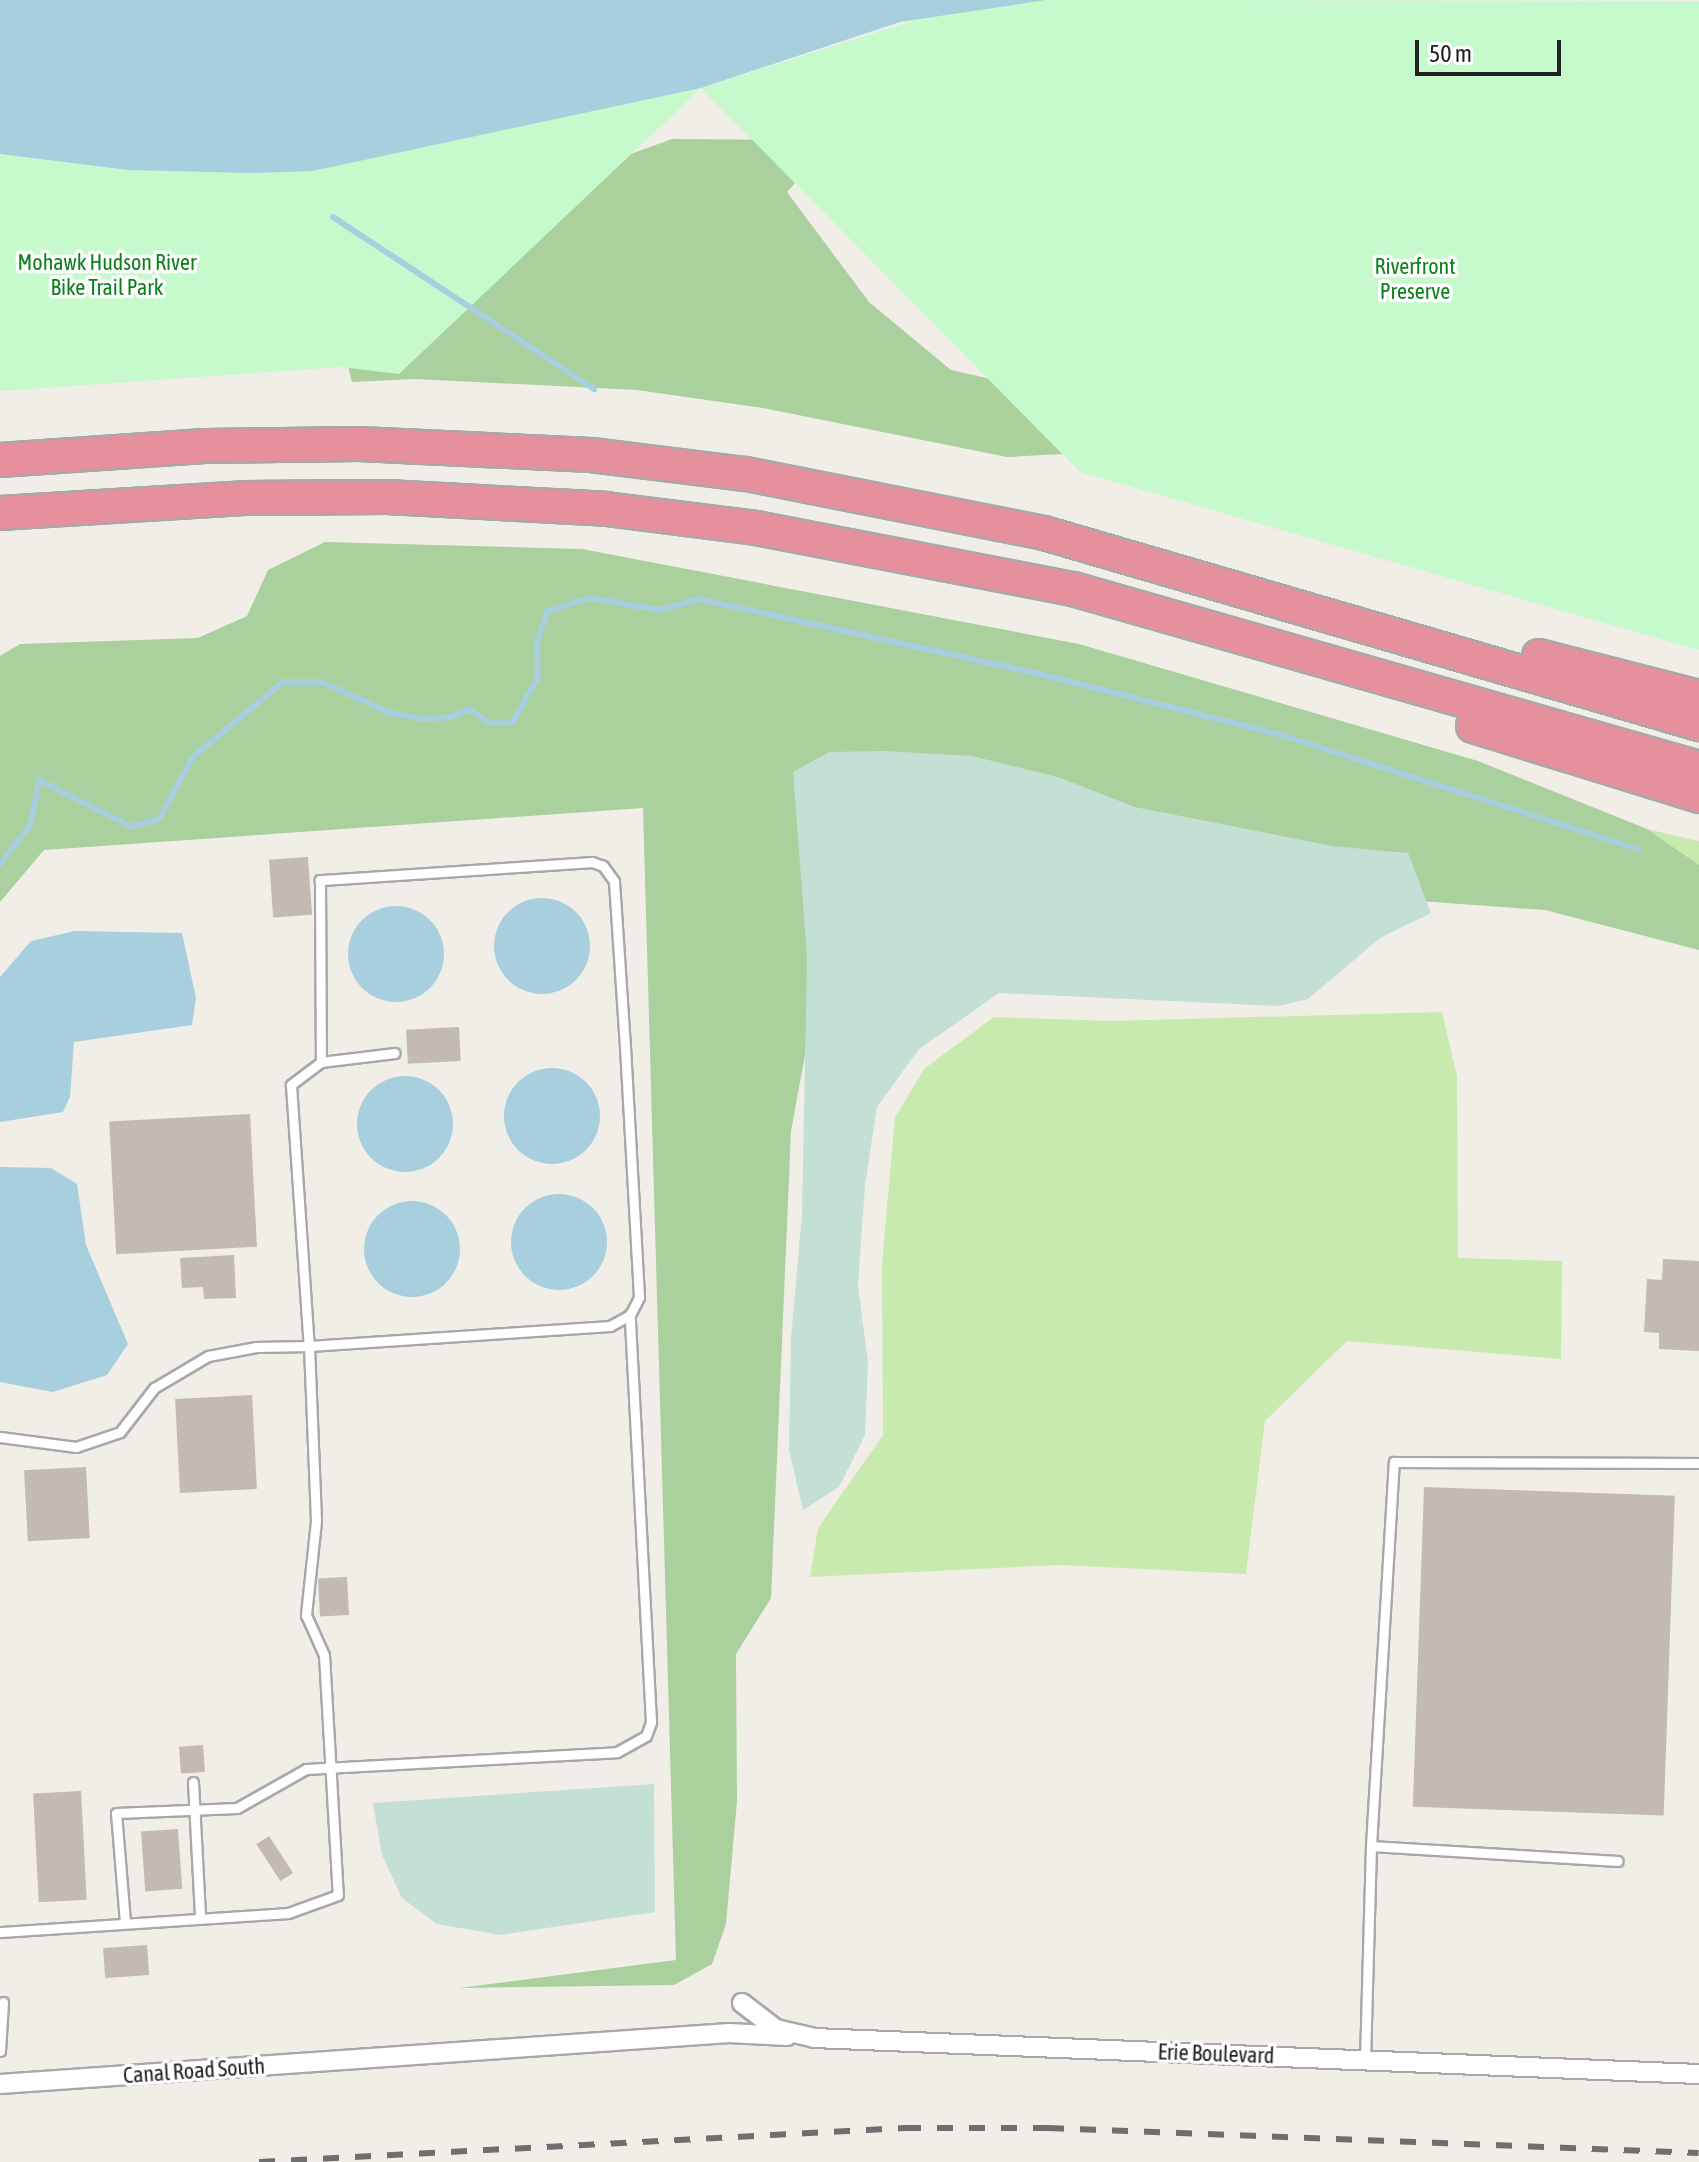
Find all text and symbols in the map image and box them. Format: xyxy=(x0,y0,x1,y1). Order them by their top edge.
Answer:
scale bar xyxy=(1419,24,1565,74)
text: 50 m xyxy=(1429,40,1472,67)
park label: Mohawk Hudson River Bike Trail Park xyxy=(18,249,196,300)
park label: Riverfront Preserve xyxy=(1374,253,1456,304)
street label: Erie Boulevard xyxy=(1157,2039,1275,2069)
street label: Canal Road South xyxy=(122,2053,266,2089)

